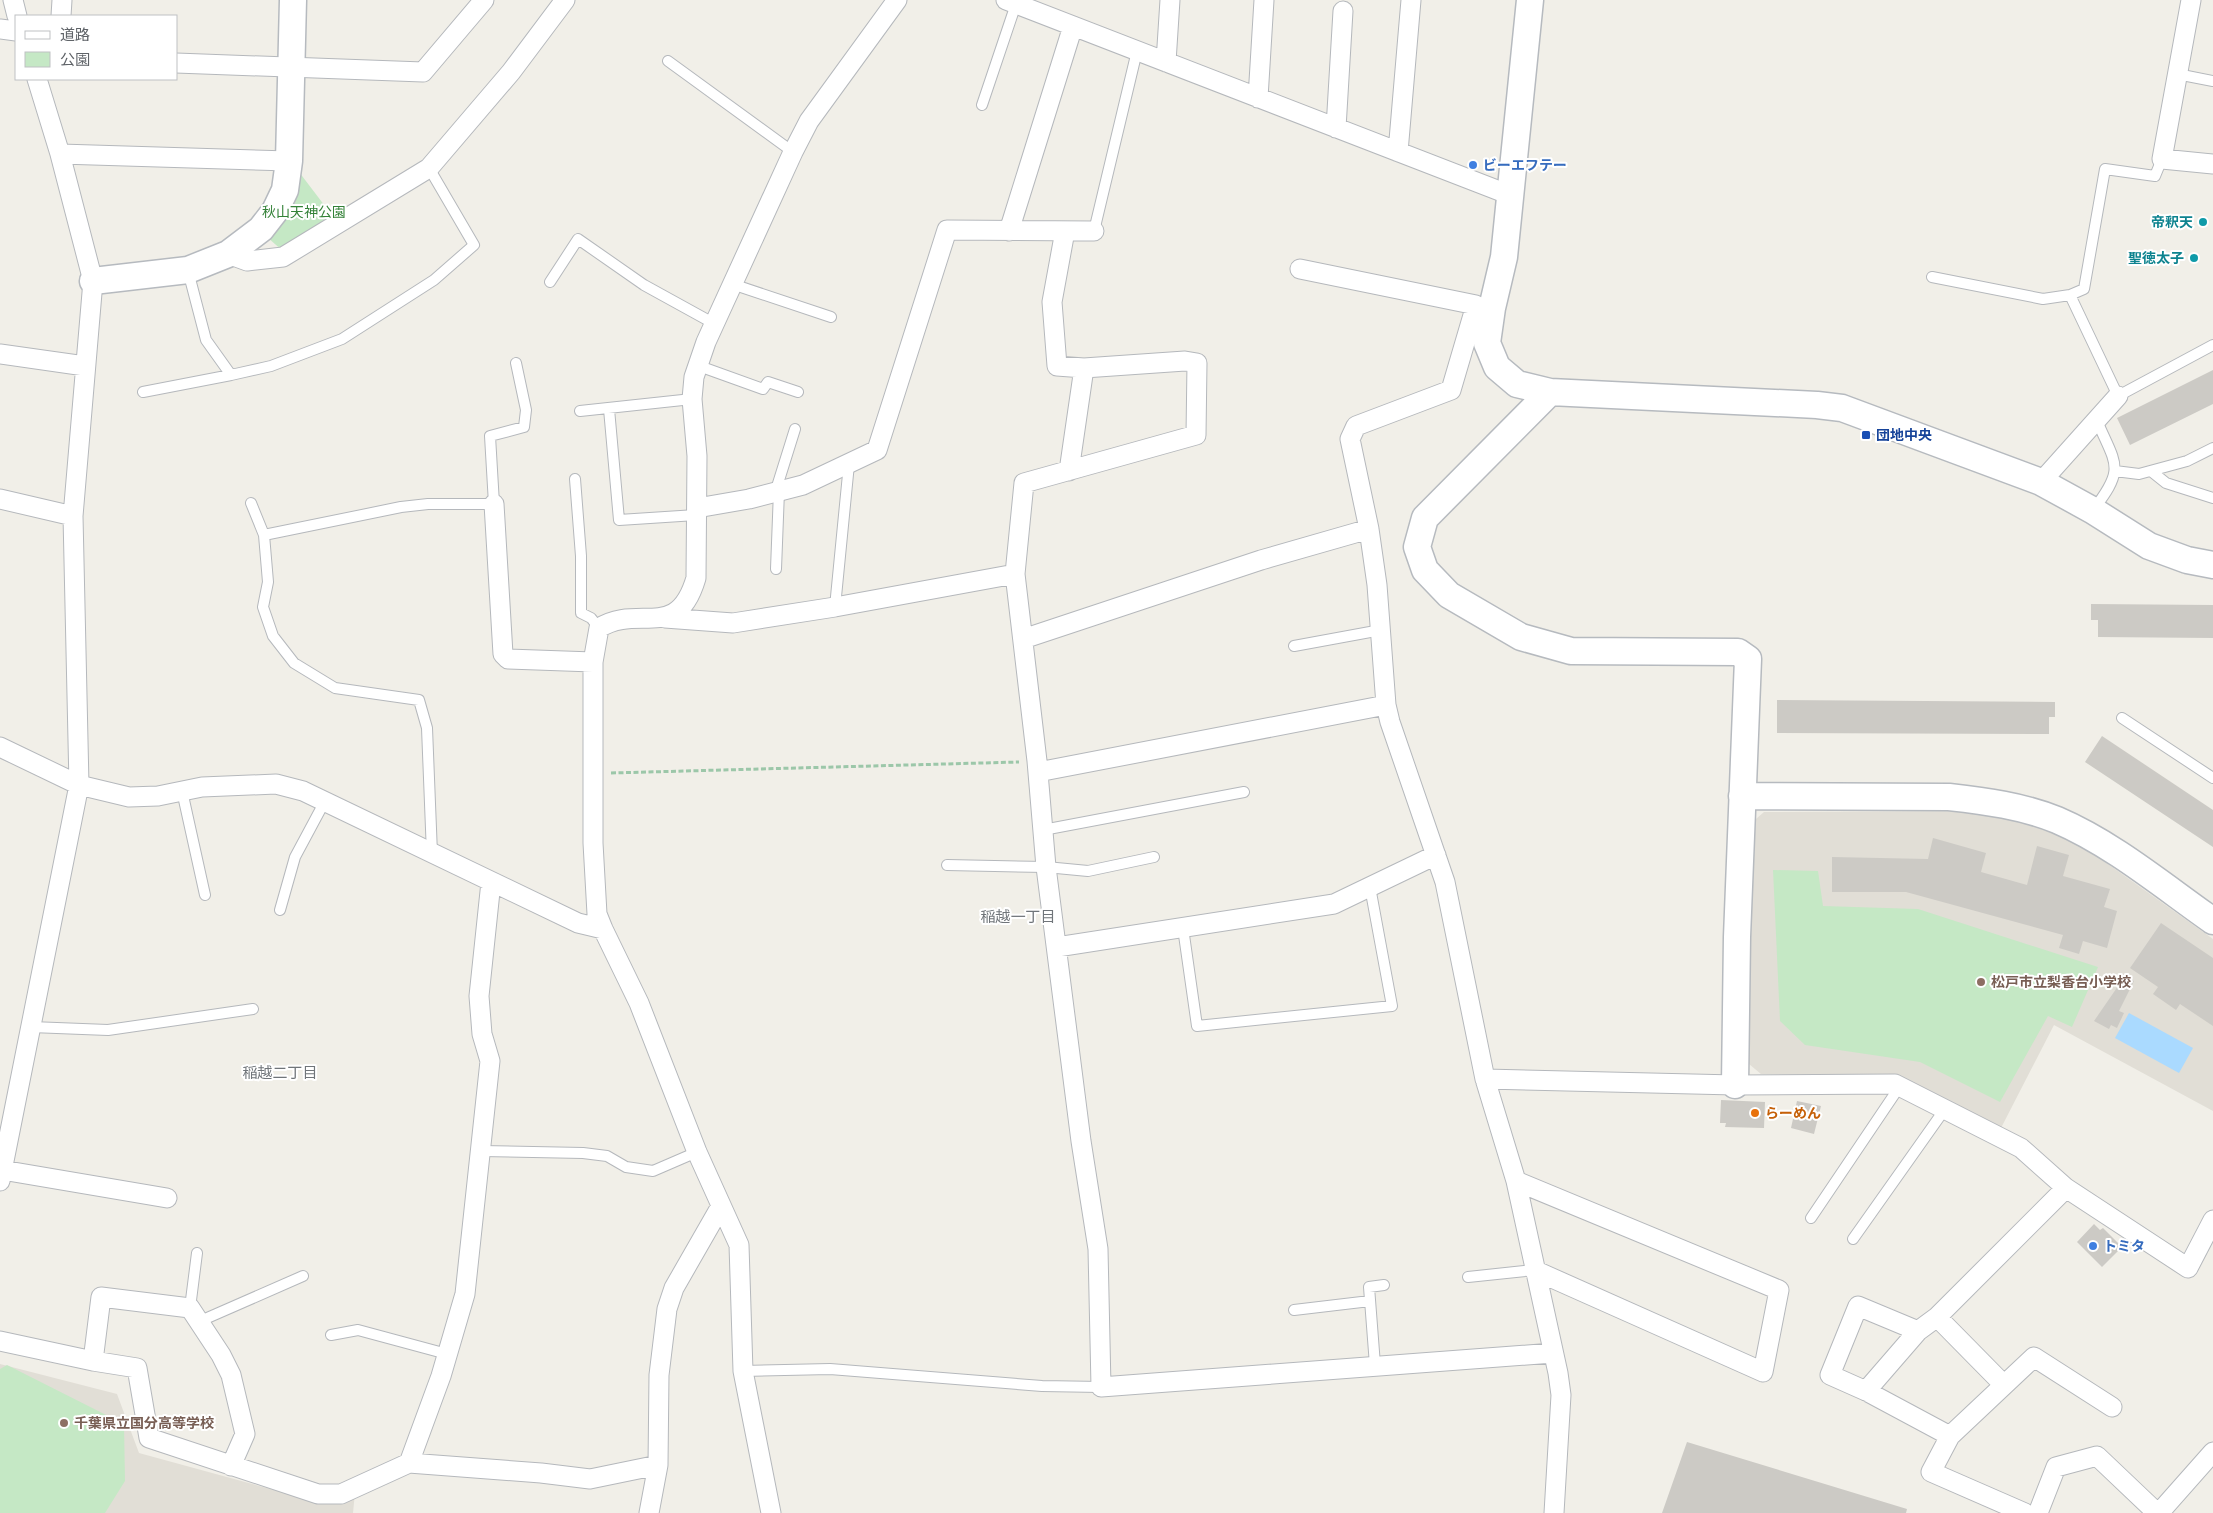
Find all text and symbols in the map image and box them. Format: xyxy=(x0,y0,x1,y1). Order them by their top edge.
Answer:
legend xyxy=(15,15,178,80)
text: 道路 xyxy=(60,25,90,44)
text: 公園 xyxy=(60,50,90,69)
place label: ビーエフテー xyxy=(1483,156,1567,174)
marker: ビーエフテー xyxy=(1467,159,1479,171)
park label: 秋山天神公園 xyxy=(262,203,346,221)
place label: 帝釈天 xyxy=(2151,213,2193,231)
marker: 帝釈天 xyxy=(2197,216,2209,228)
place label: 聖徳太子 xyxy=(2128,249,2184,267)
marker: 聖徳太子 xyxy=(2188,252,2200,264)
place label: 団地中央 xyxy=(1876,426,1932,444)
marker: 団地中央 xyxy=(1860,429,1872,441)
district label: 稲越一丁目 xyxy=(980,907,1056,926)
place label: 松戸市立梨香台小学校 xyxy=(1991,973,2131,991)
marker: 松戸市立梨香台小学校 xyxy=(1975,976,1987,988)
district label: 稲越二丁目 xyxy=(242,1063,318,1082)
place label: らーめん xyxy=(1765,1104,1821,1122)
marker: らーめん xyxy=(1749,1107,1761,1119)
place label: トミタ xyxy=(2103,1237,2145,1255)
marker: トミタ xyxy=(2087,1240,2099,1252)
place label: 千葉県立国分高等学校 xyxy=(74,1414,214,1432)
marker: 千葉県立国分高等学校 xyxy=(58,1417,70,1429)

